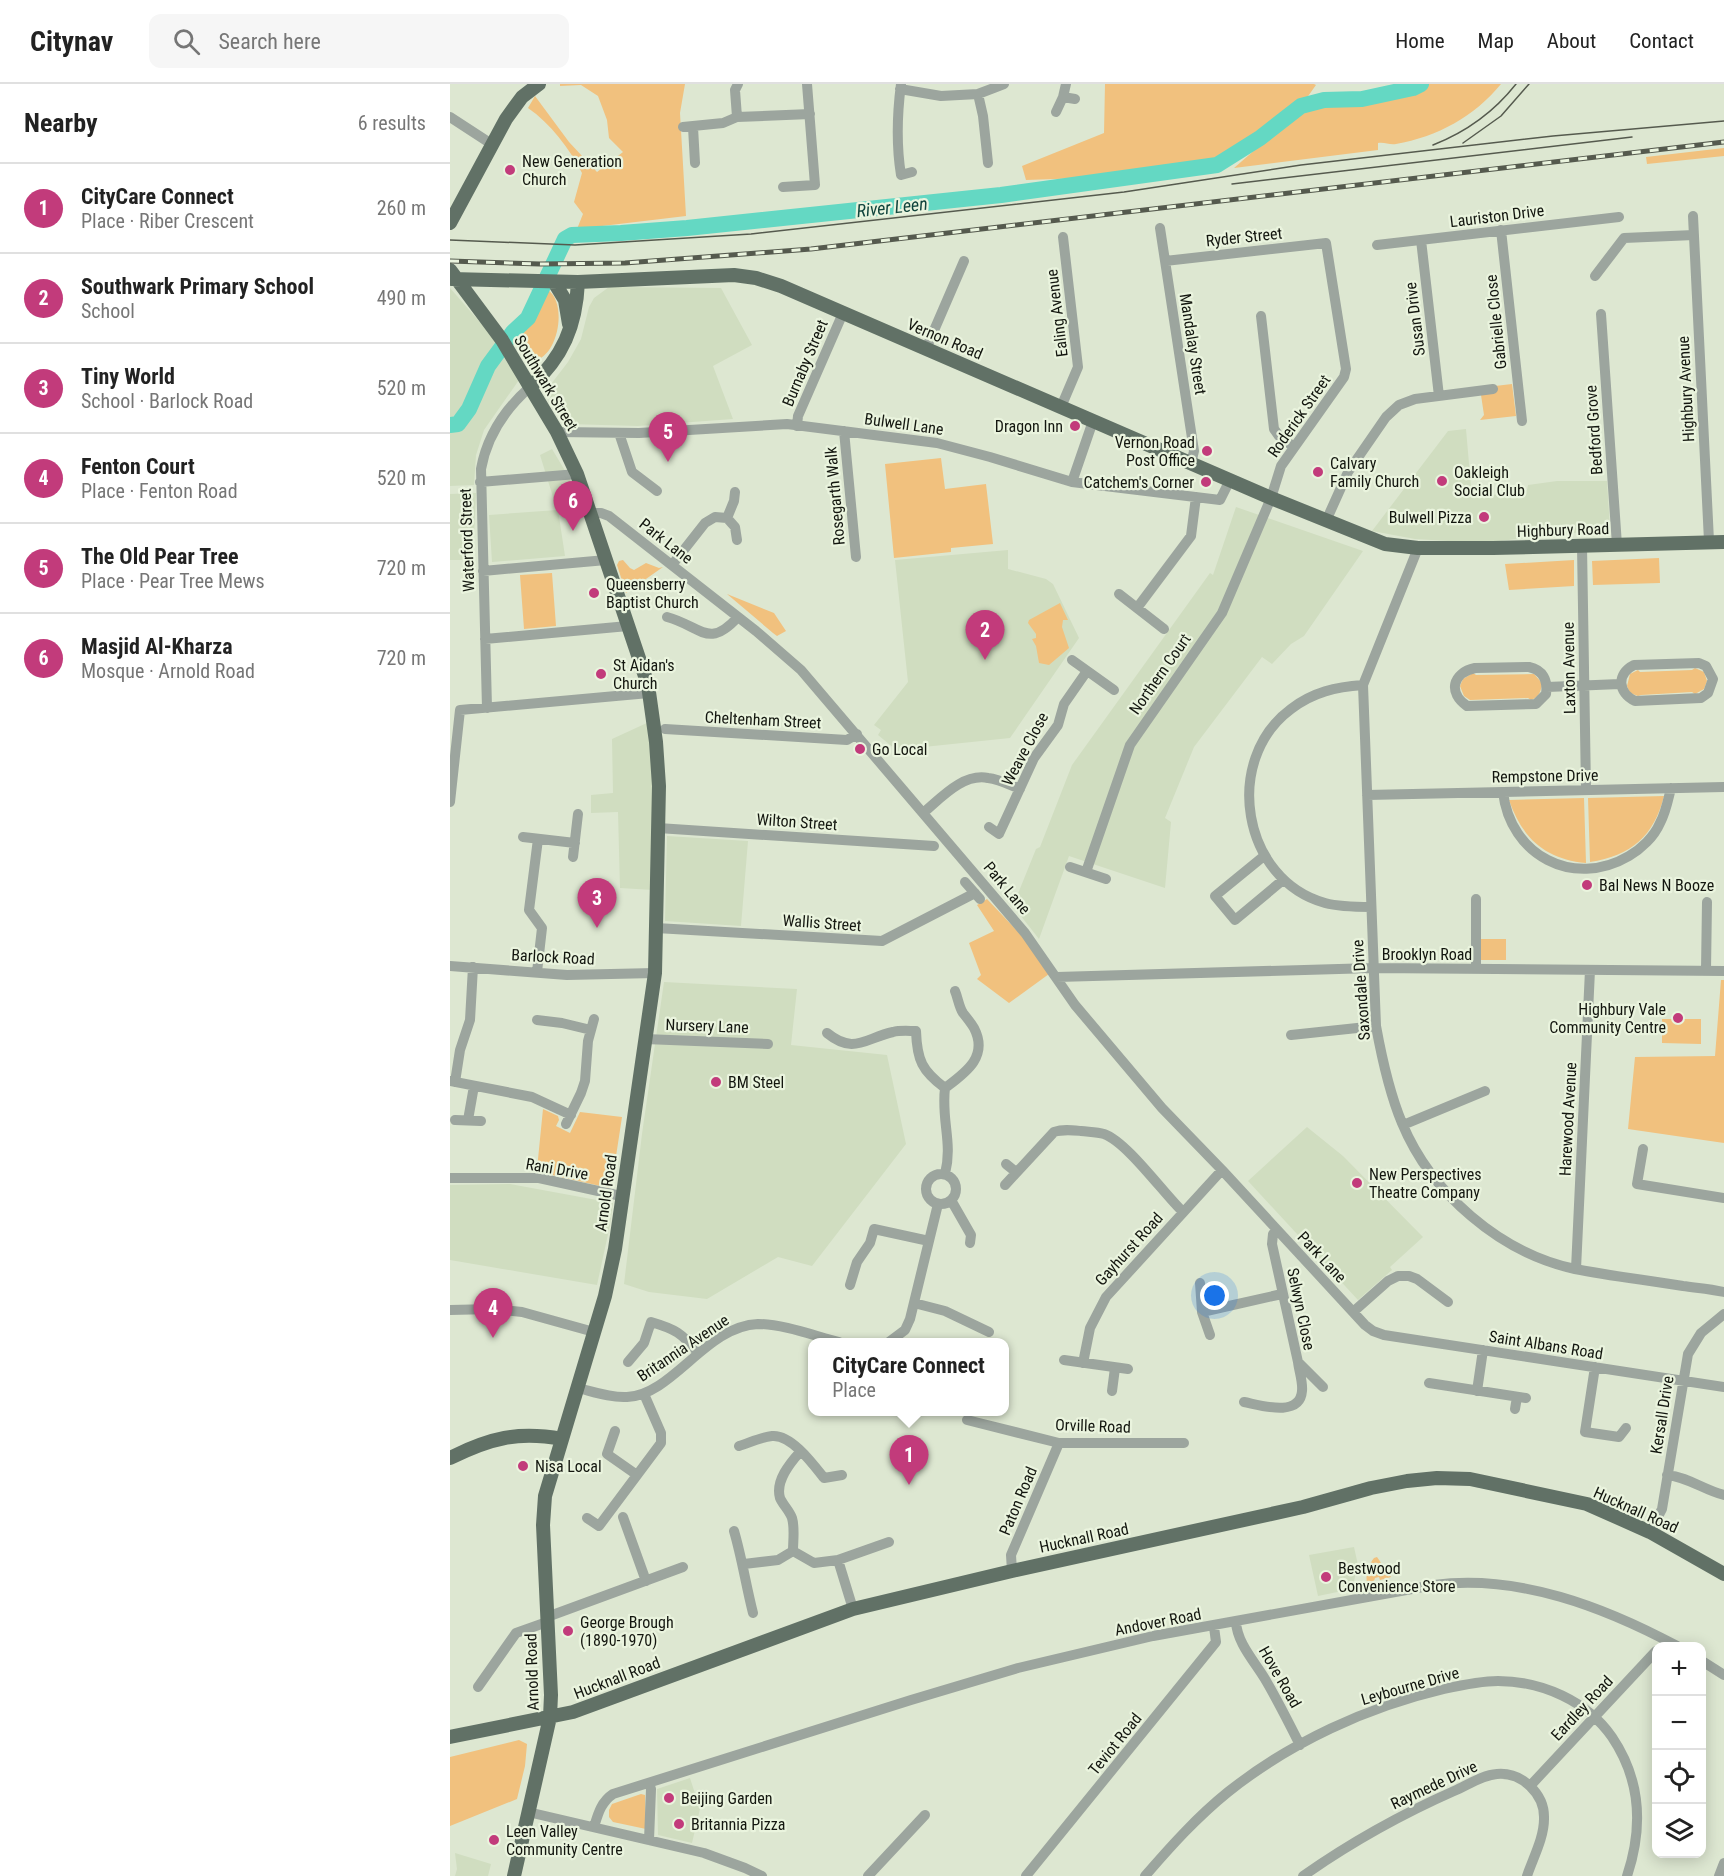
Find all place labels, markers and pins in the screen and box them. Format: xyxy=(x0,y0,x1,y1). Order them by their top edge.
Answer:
place label: New Generation Church xyxy=(522,152,622,189)
marker: New Generation Church xyxy=(503,163,517,177)
pin: 5 xyxy=(648,412,688,462)
place label: Dragon Inn xyxy=(995,417,1063,436)
marker: Dragon Inn xyxy=(1068,419,1082,433)
place label: Vernon Road Post Office xyxy=(1115,433,1195,470)
marker: Vernon Road Post Office xyxy=(1200,444,1214,458)
place label: Calvary Family Church xyxy=(1330,454,1419,491)
place label: Oakleigh Social Club xyxy=(1454,463,1525,500)
marker: Calvary Family Church xyxy=(1311,465,1325,479)
place label: Catchem's Corner xyxy=(1083,473,1194,492)
marker: Oakleigh Social Club xyxy=(1435,474,1449,488)
marker: Catchem's Corner xyxy=(1199,475,1213,489)
pin: 6 xyxy=(554,482,592,531)
place label: Bulwell Pizza xyxy=(1389,508,1472,527)
marker: Bulwell Pizza xyxy=(1477,510,1491,524)
place label: Queensberry Baptist Church xyxy=(606,575,699,612)
marker: Queensberry Baptist Church xyxy=(587,586,601,600)
pin: 2 xyxy=(966,610,1004,660)
place label: St Aidan's Church xyxy=(613,656,675,693)
marker: St Aidan's Church xyxy=(594,667,608,681)
place label: Go Local xyxy=(872,740,928,759)
marker: Go Local xyxy=(853,742,867,756)
place label: Bal News N Booze xyxy=(1599,876,1714,895)
pin: 3 xyxy=(578,878,616,928)
marker: Bal News N Booze xyxy=(1580,878,1594,892)
place label: Highbury Vale Community Centre xyxy=(1549,1000,1666,1037)
marker: Highbury Vale Community Centre xyxy=(1671,1011,1685,1025)
place label: BM Steel xyxy=(728,1073,784,1092)
marker: BM Steel xyxy=(709,1075,723,1089)
place label: New Perspectives Theatre Company xyxy=(1369,1165,1482,1202)
marker: New Perspectives Theatre Company xyxy=(1350,1176,1364,1190)
pin: 4 xyxy=(474,1288,513,1338)
pin: 1 xyxy=(890,1436,928,1485)
place label: Nisa Local xyxy=(535,1457,602,1476)
marker: Nisa Local xyxy=(516,1459,530,1473)
place label: Bestwood Convenience Store xyxy=(1338,1559,1455,1596)
marker: Bestwood Convenience Store xyxy=(1319,1570,1333,1584)
place label: George Brough (1890-1970) xyxy=(580,1613,674,1650)
marker: George Brough (1890-1970) xyxy=(561,1624,575,1638)
place label: Beijing Garden xyxy=(681,1789,773,1808)
marker: Beijing Garden xyxy=(662,1791,676,1805)
place label: Britannia Pizza xyxy=(691,1815,785,1834)
marker: Britannia Pizza xyxy=(672,1817,686,1831)
place label: Leen Valley Community Centre xyxy=(506,1822,623,1859)
marker: Leen Valley Community Centre xyxy=(487,1833,501,1847)

